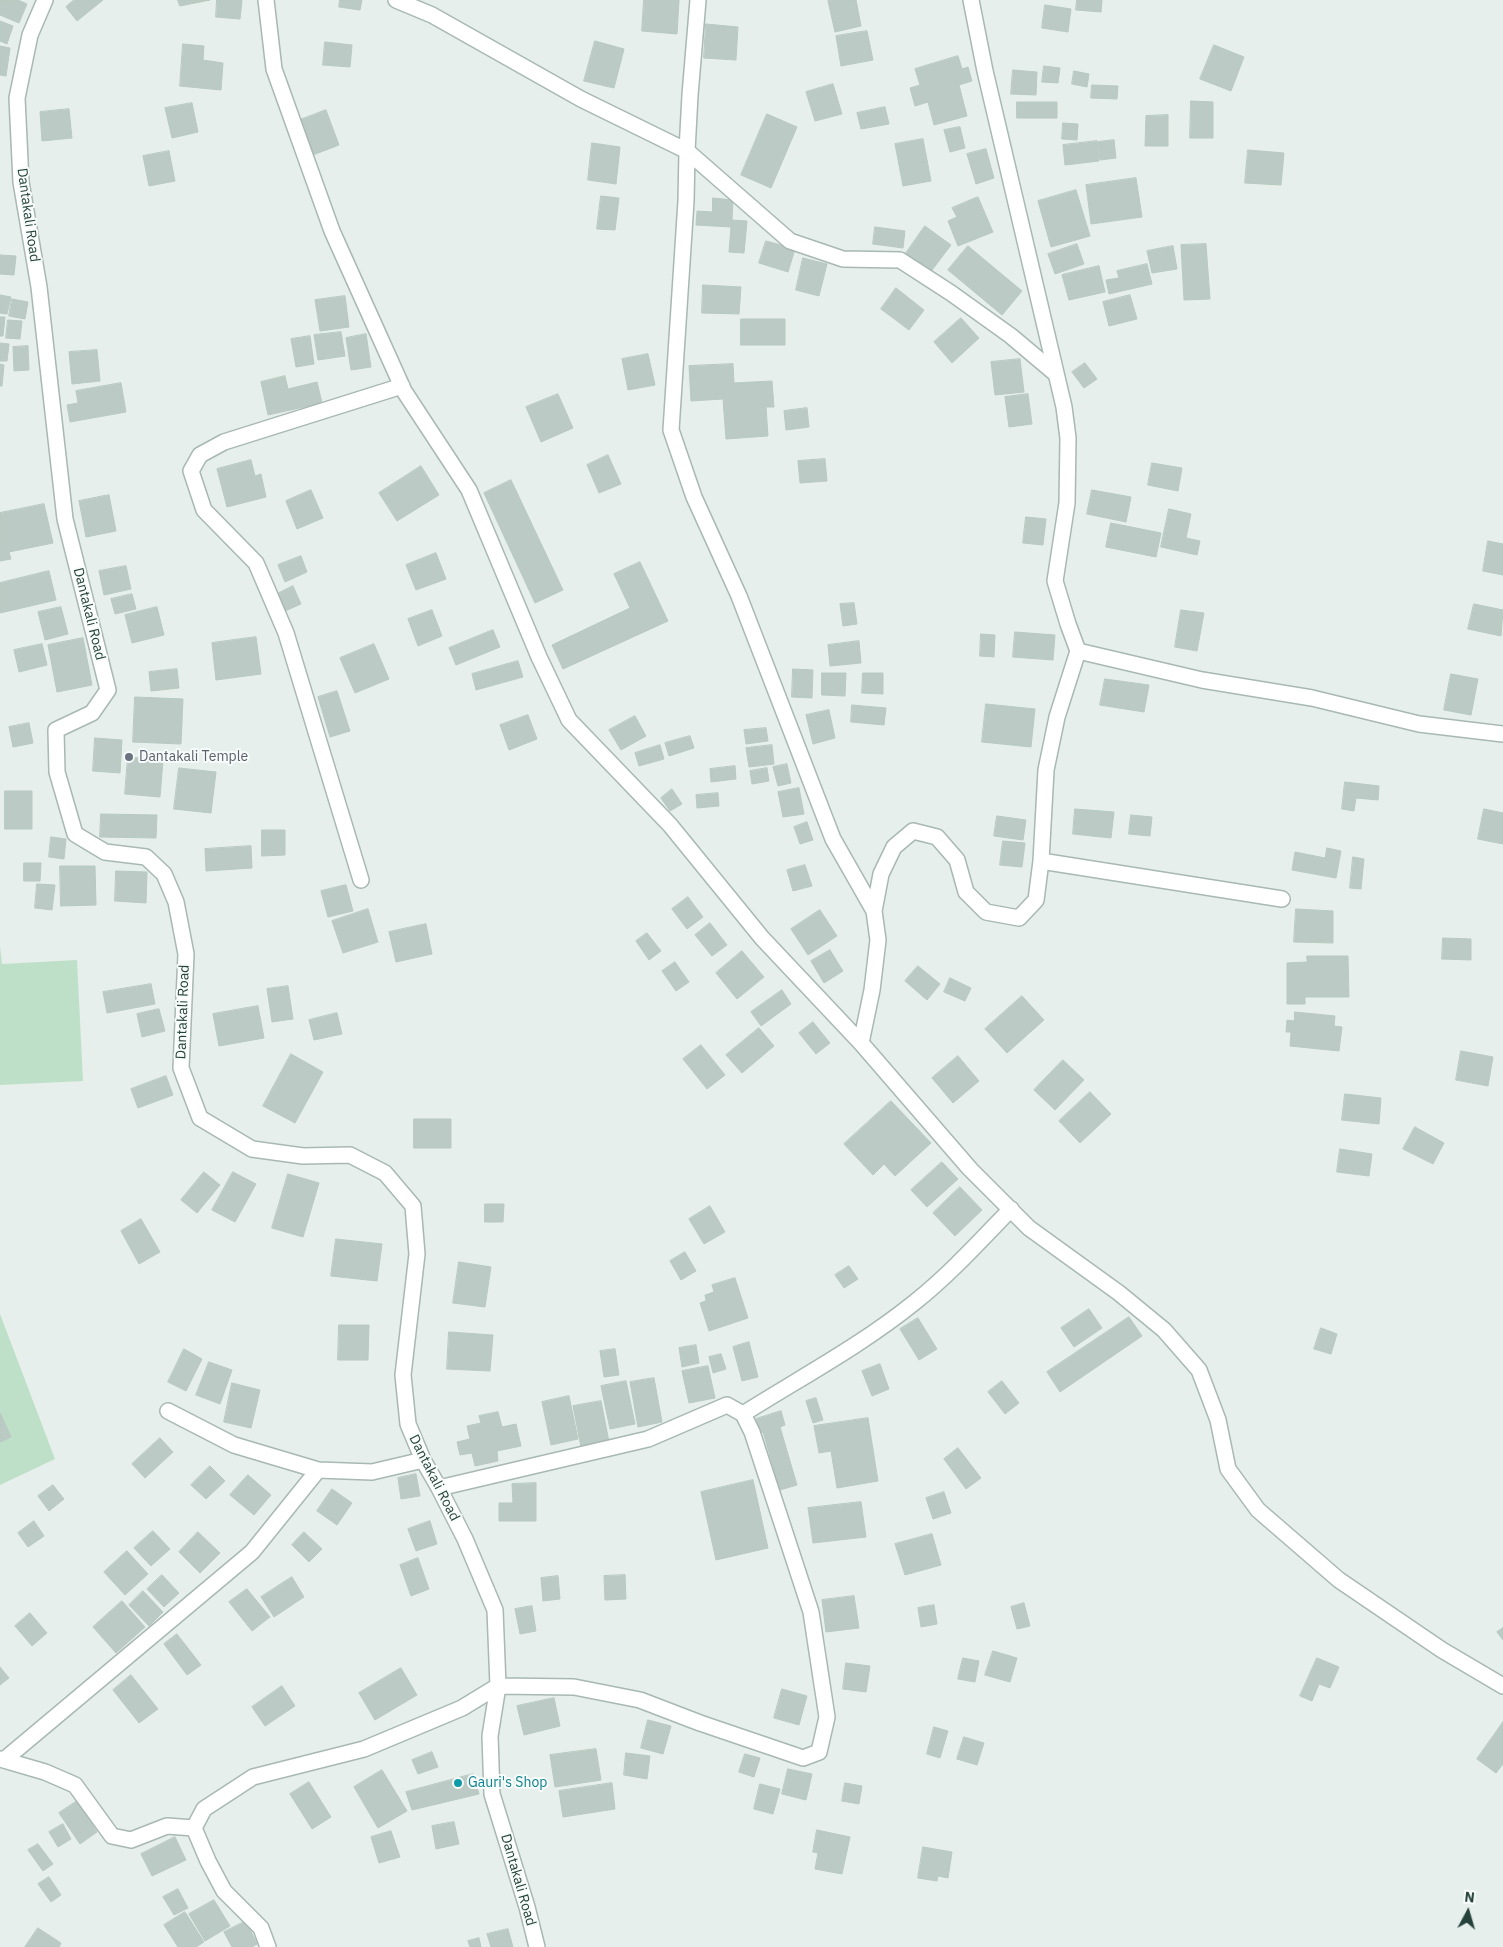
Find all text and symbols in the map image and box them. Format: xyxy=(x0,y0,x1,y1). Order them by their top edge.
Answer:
street label: Dantakali Road xyxy=(13,167,43,263)
street label: Dantakali Road xyxy=(69,566,109,662)
place label: Dantakali Temple xyxy=(139,749,248,765)
marker: Dantakali Temple xyxy=(123,751,135,763)
street label: Dantakali Road xyxy=(173,964,193,1060)
street label: Dantakali Road xyxy=(405,1432,463,1524)
place label: Gauri's Shop xyxy=(468,1775,547,1791)
marker: Gauri's Shop xyxy=(452,1777,464,1789)
street label: Dantakali Road xyxy=(497,1832,539,1928)
north arrow xyxy=(1443,1887,1493,1937)
text: N xyxy=(1464,1888,1476,1907)

